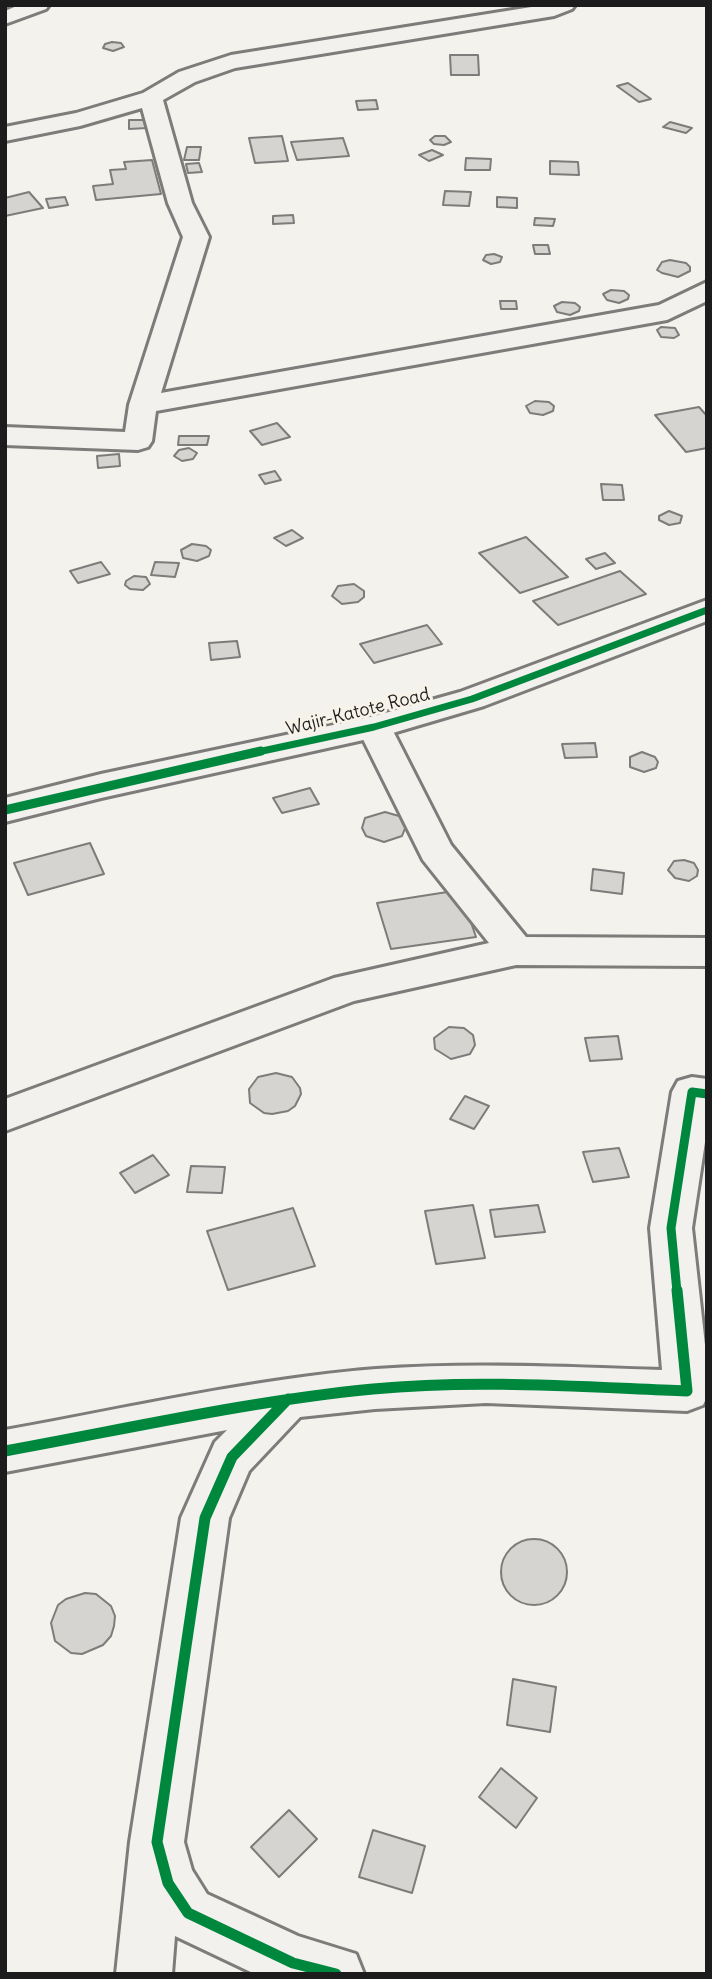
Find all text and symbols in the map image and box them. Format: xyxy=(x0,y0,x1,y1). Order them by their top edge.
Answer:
street label: Wajir-Katote Road xyxy=(284,684,432,740)

